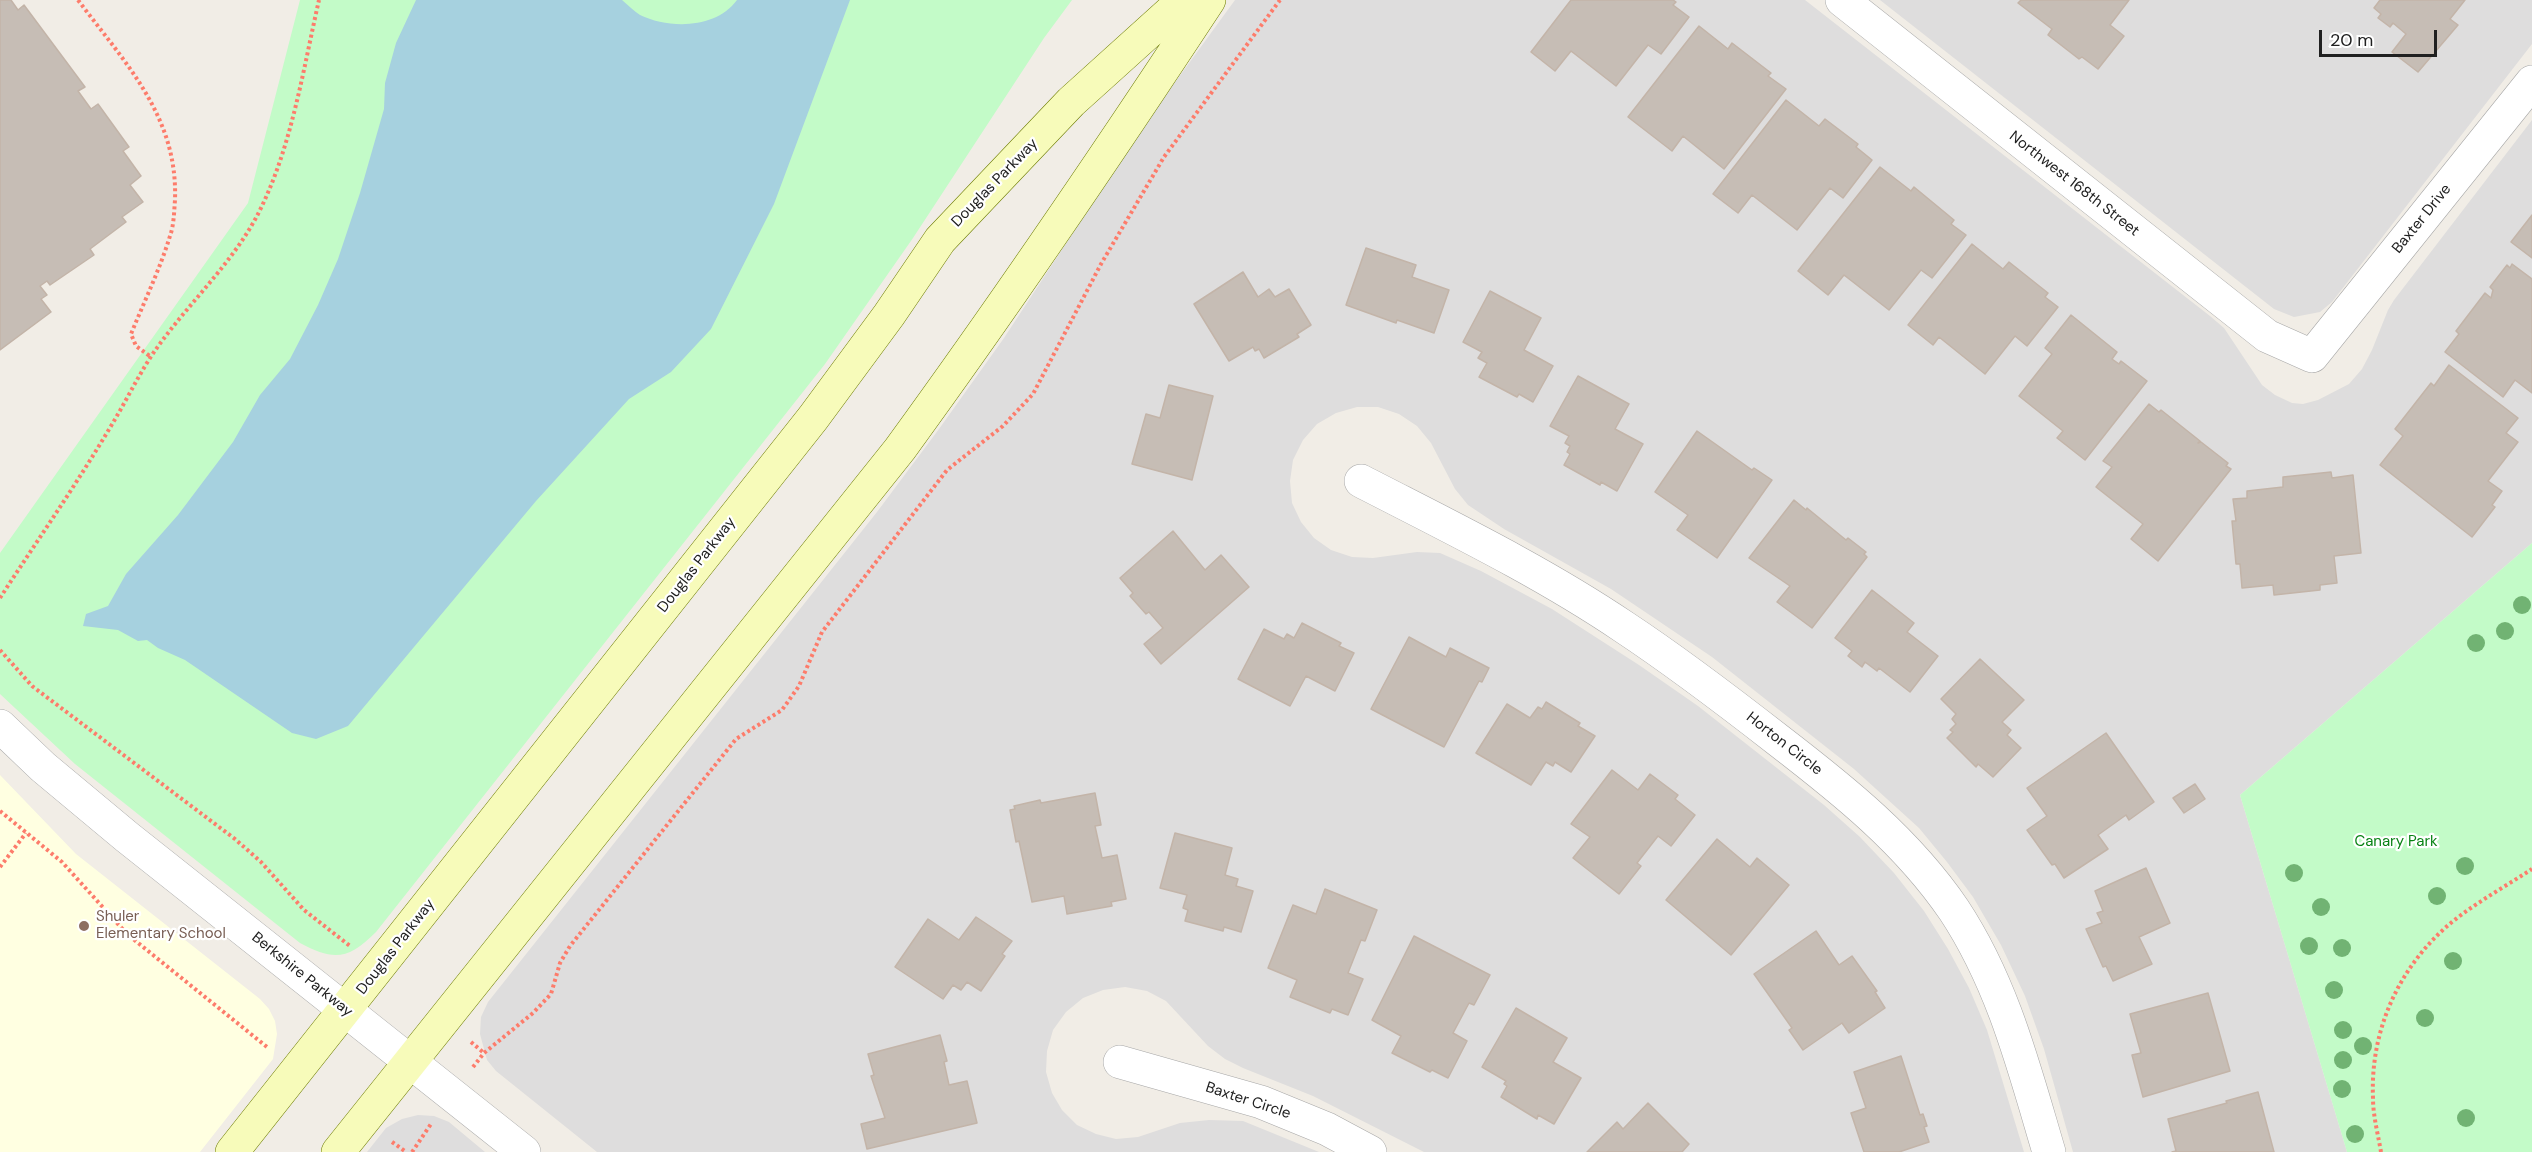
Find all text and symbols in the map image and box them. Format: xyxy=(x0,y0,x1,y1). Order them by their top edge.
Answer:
scale bar xyxy=(2322,18,2440,56)
text: 20 m xyxy=(2330,28,2373,52)
street label: Northwest 168th Street xyxy=(2005,128,2143,240)
street label: Douglas Parkway xyxy=(948,135,1042,231)
street label: Baxter Drive xyxy=(2389,181,2455,257)
street label: Douglas Parkway xyxy=(654,514,740,616)
street label: Horton Circle xyxy=(1742,709,1826,779)
park label: Canary Park xyxy=(2354,833,2438,851)
street label: Douglas Parkway xyxy=(353,896,439,998)
place label: Shuler Elementary School xyxy=(96,908,226,943)
marker: Shuler Elementary School xyxy=(77,919,91,933)
street label: Berkshire Parkway xyxy=(248,929,356,1021)
street label: Baxter Circle xyxy=(1203,1079,1293,1123)

